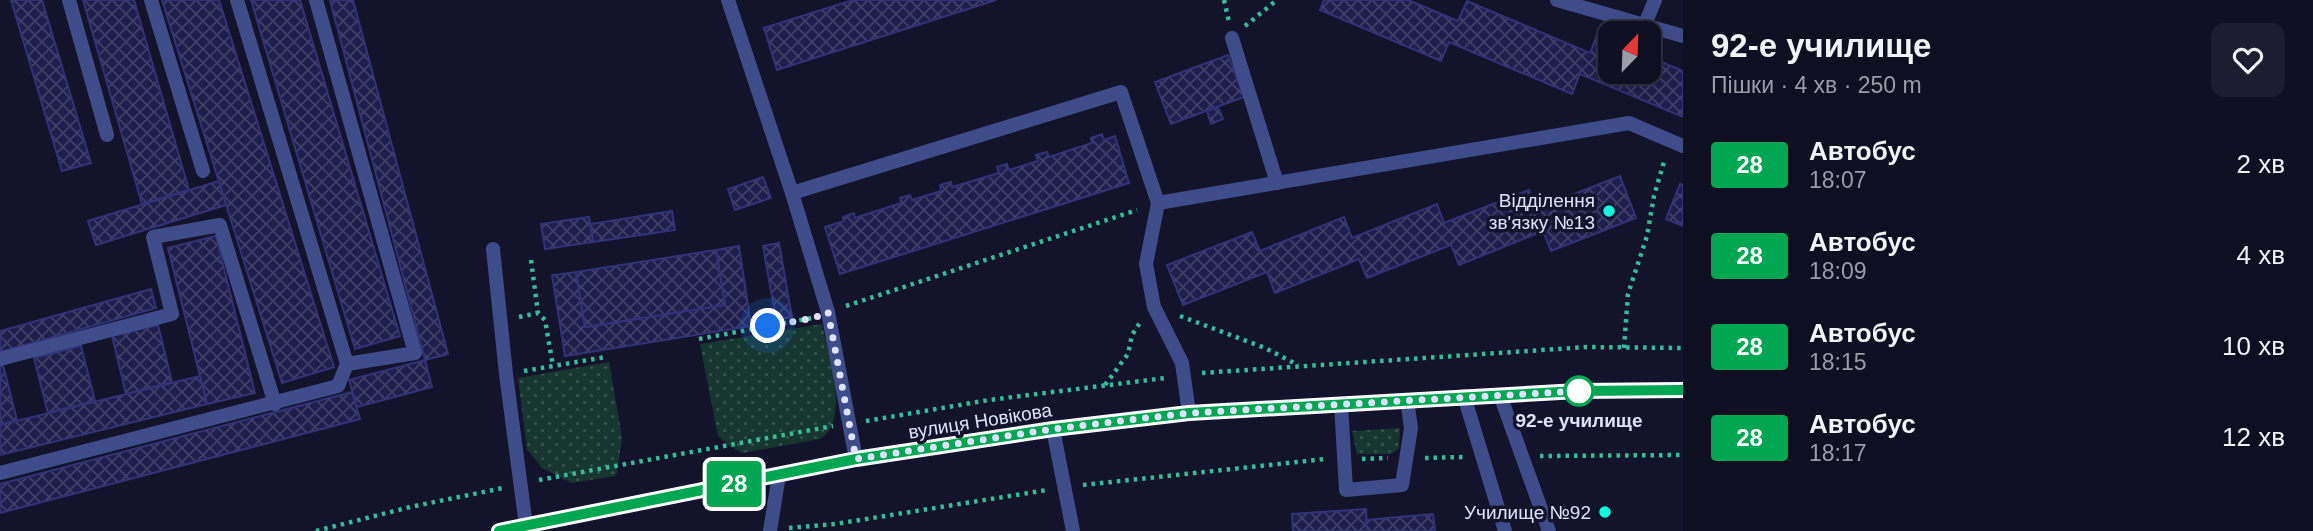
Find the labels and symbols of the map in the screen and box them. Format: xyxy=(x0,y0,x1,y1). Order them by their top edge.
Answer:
north arrow xyxy=(1598,21,1661,84)
place label: Відділення зв'язку №13 xyxy=(1489,190,1595,233)
marker: Відділення зв'язку №13 xyxy=(1601,203,1617,219)
your location xyxy=(750,308,785,343)
marker: 92-е училище xyxy=(1564,376,1594,406)
street label: вулиця Новікова xyxy=(907,399,1054,443)
place label: 92-е училище xyxy=(1516,410,1642,431)
line badge: 28 xyxy=(702,461,766,507)
place label: Училище №92 xyxy=(1464,502,1591,523)
marker: Училище №92 xyxy=(1597,504,1613,520)

